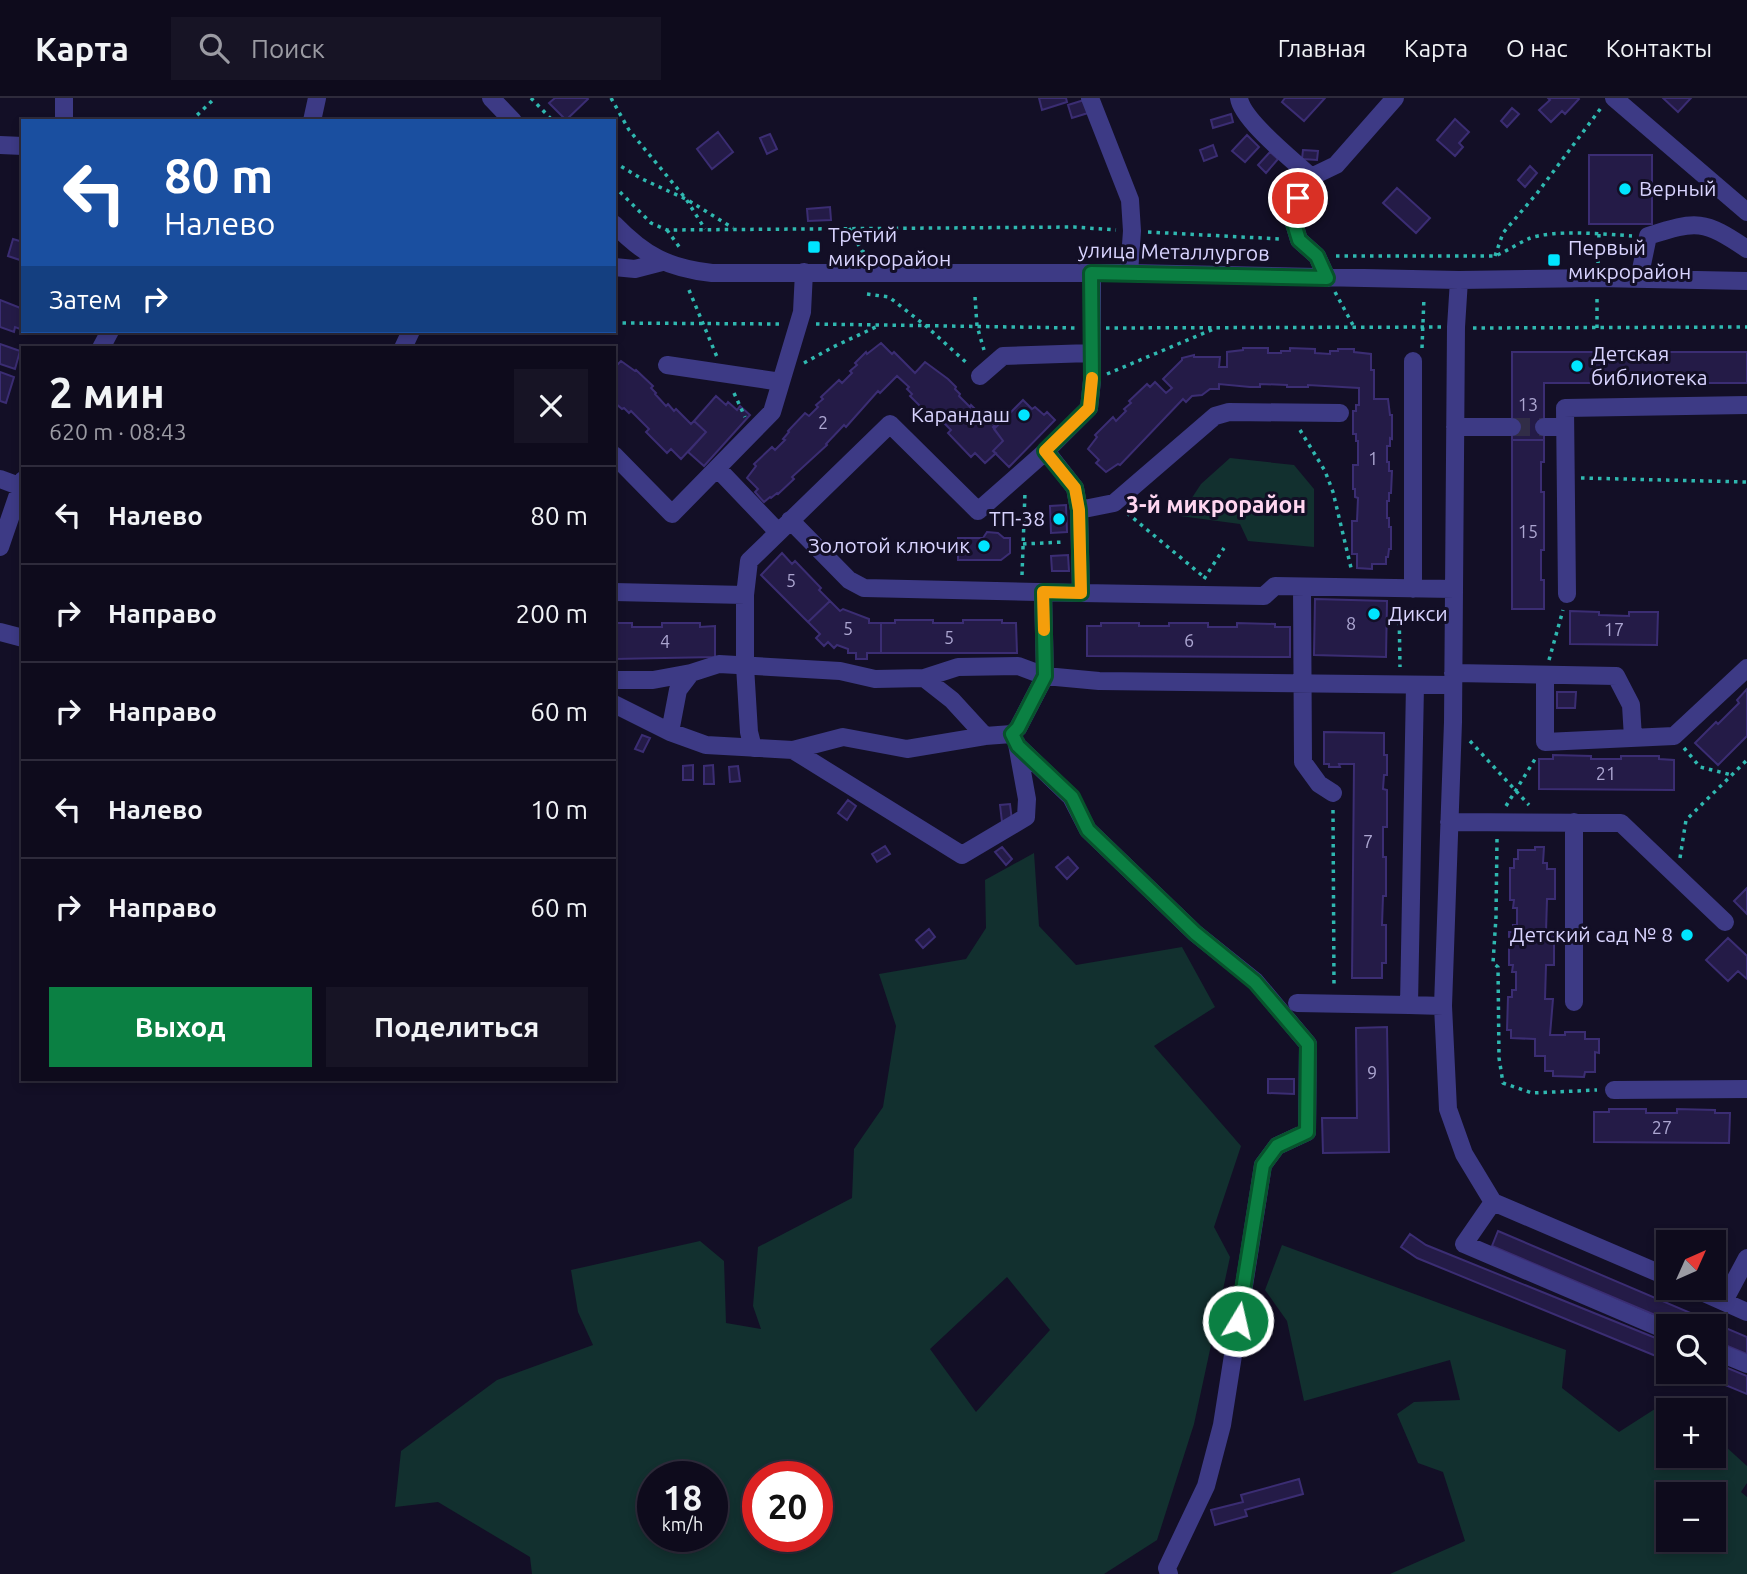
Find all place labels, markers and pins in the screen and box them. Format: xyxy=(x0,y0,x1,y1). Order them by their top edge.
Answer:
pin xyxy=(1268,168,1328,228)
place label: Верный xyxy=(1639,176,1717,200)
marker: Верный xyxy=(1617,181,1633,197)
place label: Третий микрорайон xyxy=(828,222,951,270)
place label: Первый микрорайон xyxy=(1568,235,1691,283)
marker: Третий микрорайон xyxy=(806,239,822,255)
marker: Первый микрорайон xyxy=(1546,252,1562,268)
place label: Детская библиотека xyxy=(1591,341,1708,389)
marker: Детская библиотека xyxy=(1569,358,1585,374)
place label: Карандаш xyxy=(911,402,1010,426)
marker: Карандаш xyxy=(1016,407,1032,423)
place label: ТП-38 xyxy=(989,506,1045,530)
marker: ТП-38 xyxy=(1051,511,1067,527)
place label: Золотой ключик xyxy=(808,533,970,557)
marker: Золотой ключик xyxy=(976,538,992,554)
place label: Дикси xyxy=(1388,601,1448,625)
marker: Дикси xyxy=(1366,606,1382,622)
place label: Детский сад № 8 xyxy=(1510,922,1673,946)
marker: Детский сад № 8 xyxy=(1679,927,1695,943)

